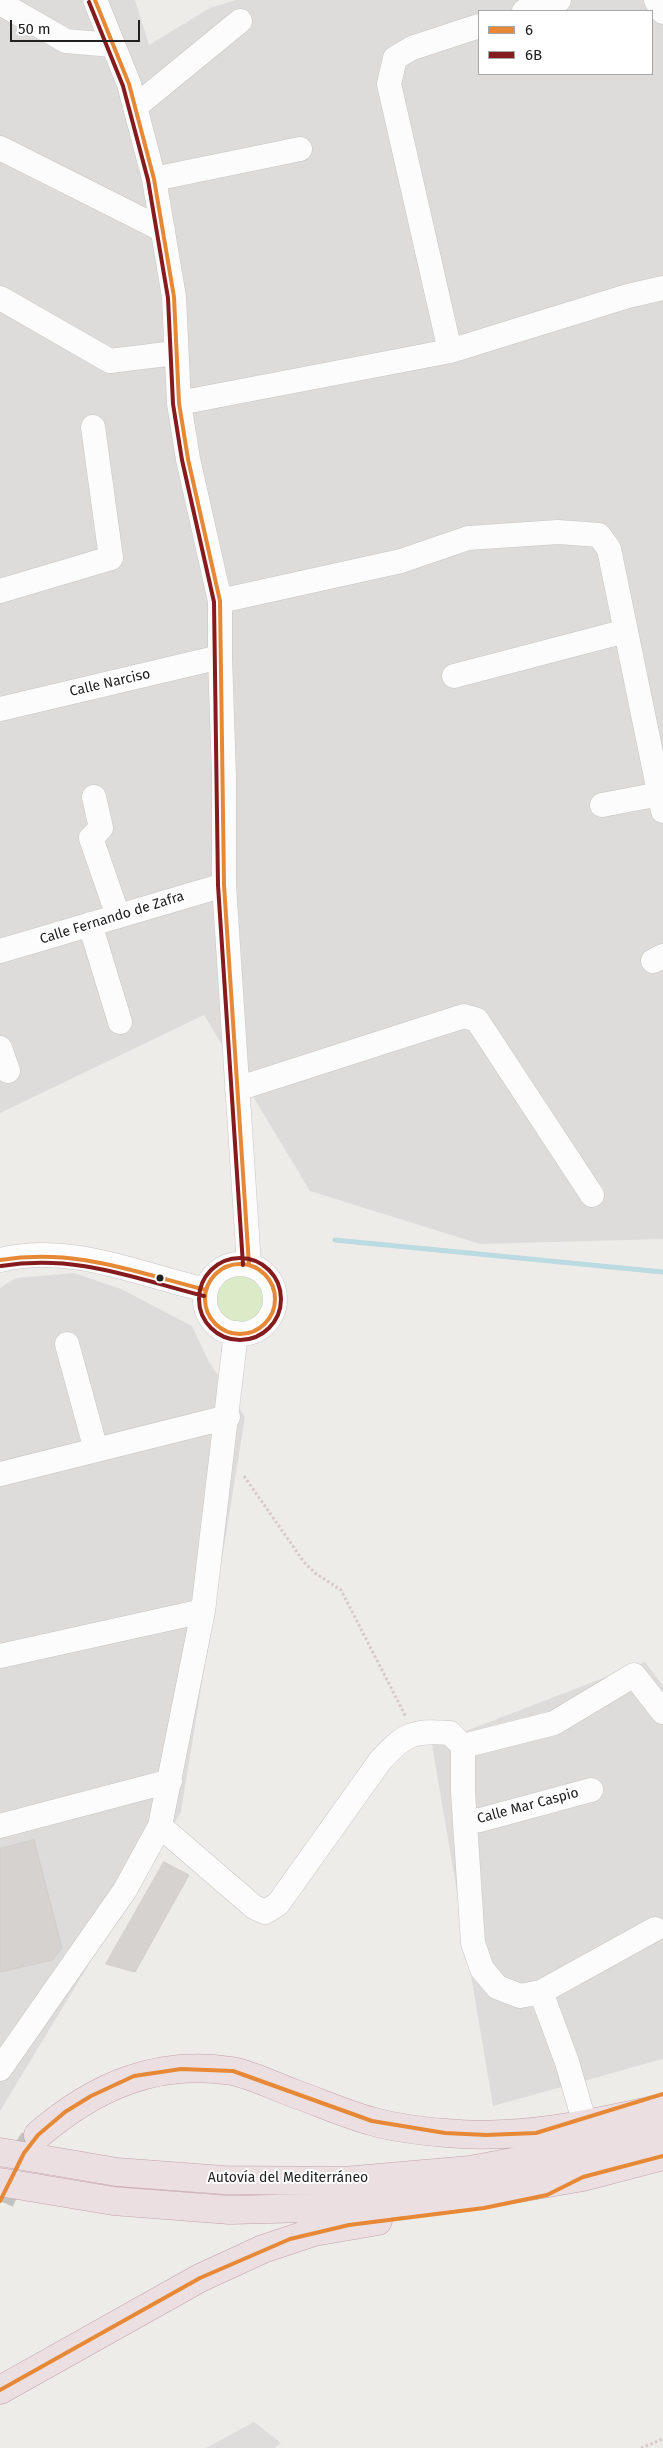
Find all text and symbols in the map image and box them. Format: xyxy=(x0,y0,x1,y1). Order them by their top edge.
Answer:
scale bar xyxy=(12,10,142,42)
legend xyxy=(478,10,653,75)
text: 50 m xyxy=(18,20,51,38)
text: 6 xyxy=(525,21,533,39)
text: 6B xyxy=(525,46,542,64)
street label: Calle Narciso xyxy=(68,666,152,700)
street label: Calle Fernando de Zafra xyxy=(38,888,186,948)
unlabelled marker xyxy=(155,1273,165,1283)
street label: Calle Mar Caspio xyxy=(475,1784,581,1828)
street label: Autovía del Mediterráneo xyxy=(208,2170,368,2186)

